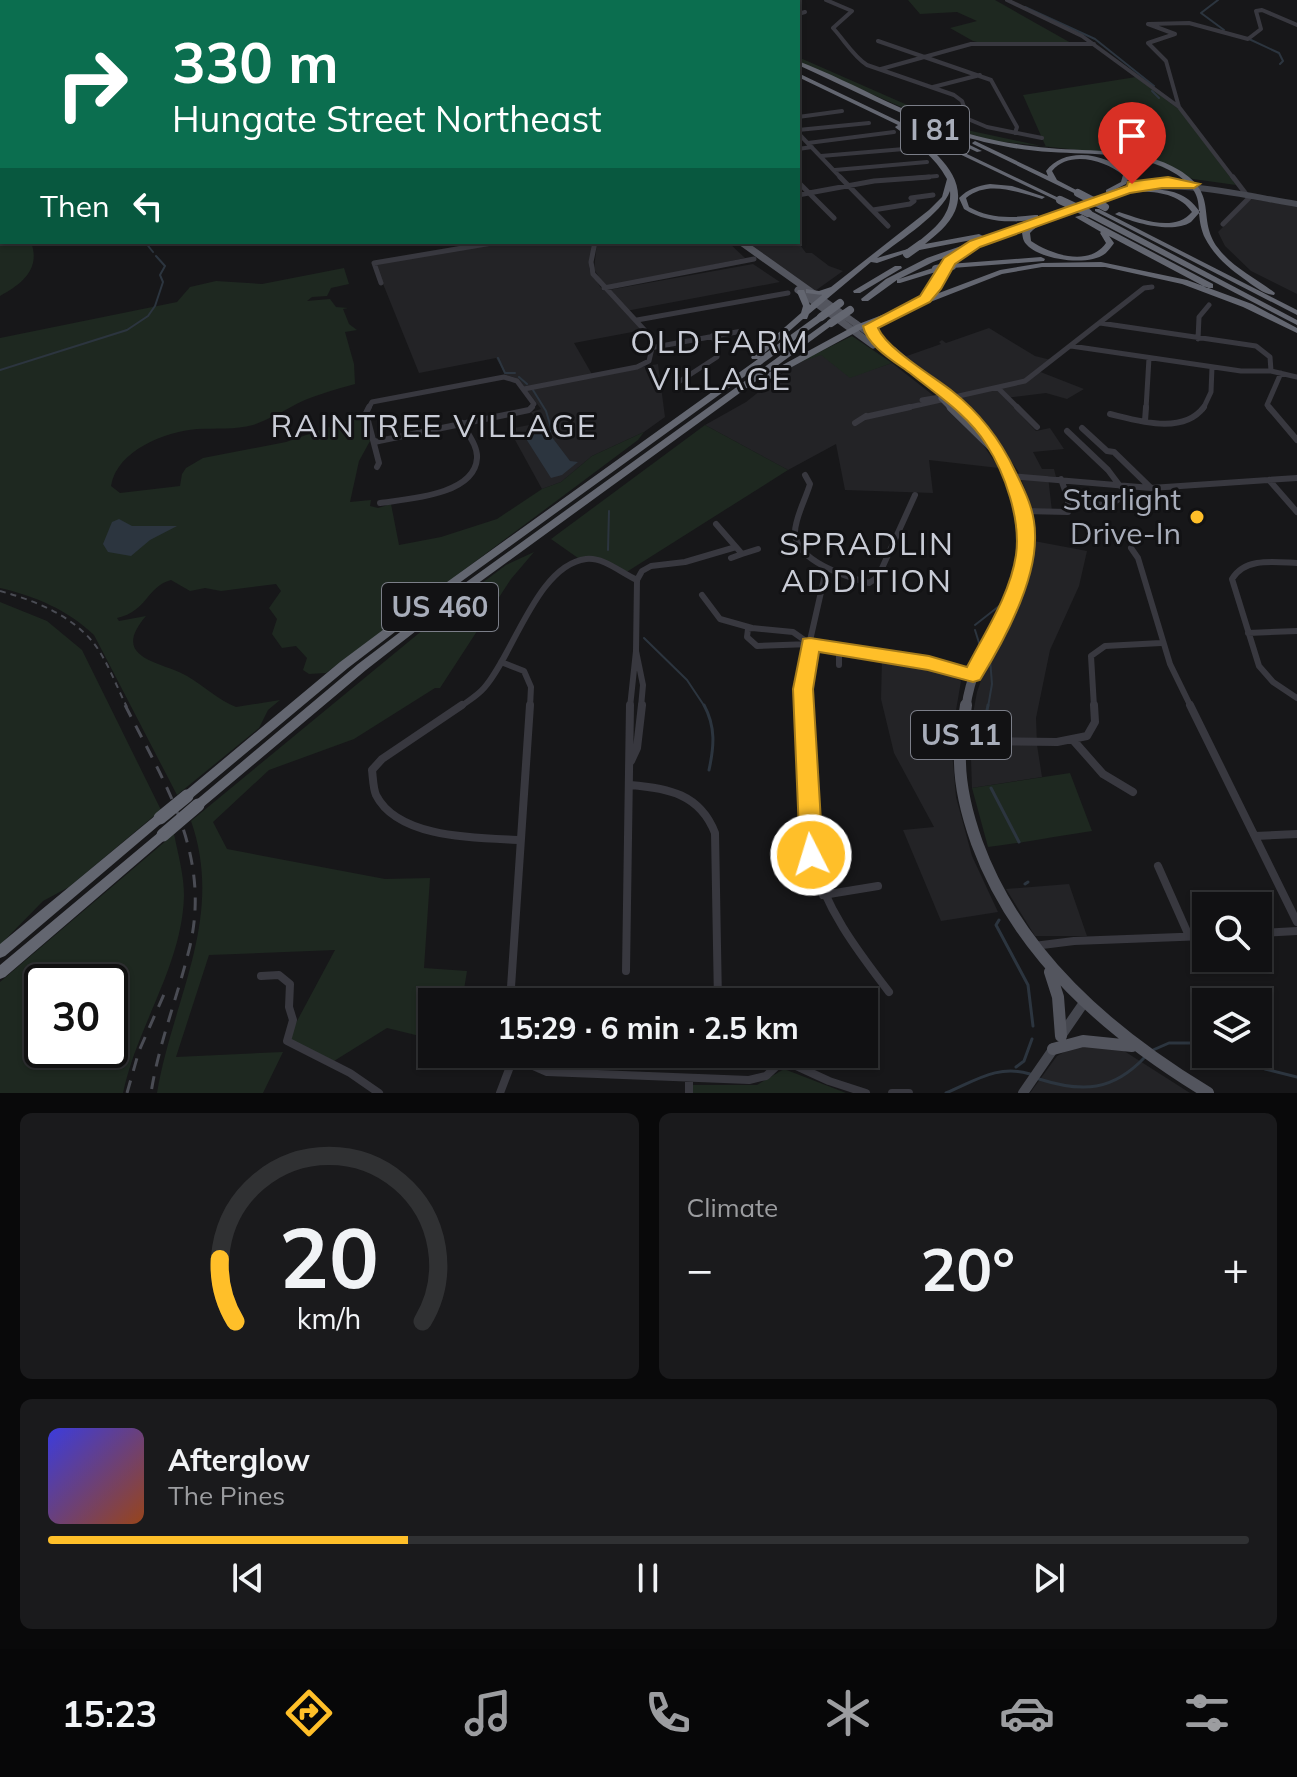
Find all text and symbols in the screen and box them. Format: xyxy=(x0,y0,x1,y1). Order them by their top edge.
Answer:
text: 330 m xyxy=(172,27,339,97)
icon: right xyxy=(40,32,144,136)
text: Hungate Street Northeast xyxy=(172,96,602,141)
pin xyxy=(1098,102,1166,184)
road number: I 81 xyxy=(901,106,969,154)
icon: arrive xyxy=(1110,114,1154,158)
icon: left xyxy=(126,184,170,228)
text: Then xyxy=(40,187,110,225)
district label: OLD FARM VILLAGE xyxy=(630,321,810,398)
district label: RAINTREE VILLAGE xyxy=(270,405,598,445)
place label: Starlight Drive-In xyxy=(1063,480,1181,552)
marker: Starlight Drive-In xyxy=(1188,508,1206,526)
district label: SPRADLIN ADDITION xyxy=(779,523,955,600)
road number: US 460 xyxy=(382,583,498,631)
road number: US 11 xyxy=(911,711,1011,759)
position arrow xyxy=(769,813,853,897)
map controls xyxy=(1192,892,1272,1068)
button: search xyxy=(1192,892,1272,972)
speed limit sign: 30 xyxy=(24,964,128,1068)
button: layers xyxy=(1192,988,1272,1068)
text: 15:29 · 6 min · 2.5 km xyxy=(497,1009,799,1047)
text: Climate xyxy=(687,1191,778,1224)
text: 20 xyxy=(279,1204,379,1309)
text: 20° xyxy=(920,1231,1015,1306)
text: − xyxy=(687,1241,713,1296)
text: + xyxy=(1223,1241,1249,1296)
text: km/h xyxy=(297,1300,362,1336)
text: Afterglow xyxy=(168,1441,310,1479)
text: The Pines xyxy=(168,1479,285,1512)
icon: previous xyxy=(226,1556,270,1600)
icon: pause xyxy=(626,1556,670,1600)
icon: next xyxy=(1027,1556,1071,1600)
icon: directions xyxy=(281,1685,337,1741)
icon: music xyxy=(460,1685,516,1741)
icon: phone xyxy=(640,1685,696,1741)
icon: climate xyxy=(820,1685,876,1741)
icon: car xyxy=(999,1685,1055,1741)
icon: filters xyxy=(1179,1685,1235,1741)
text: 15:23 xyxy=(62,1691,157,1736)

